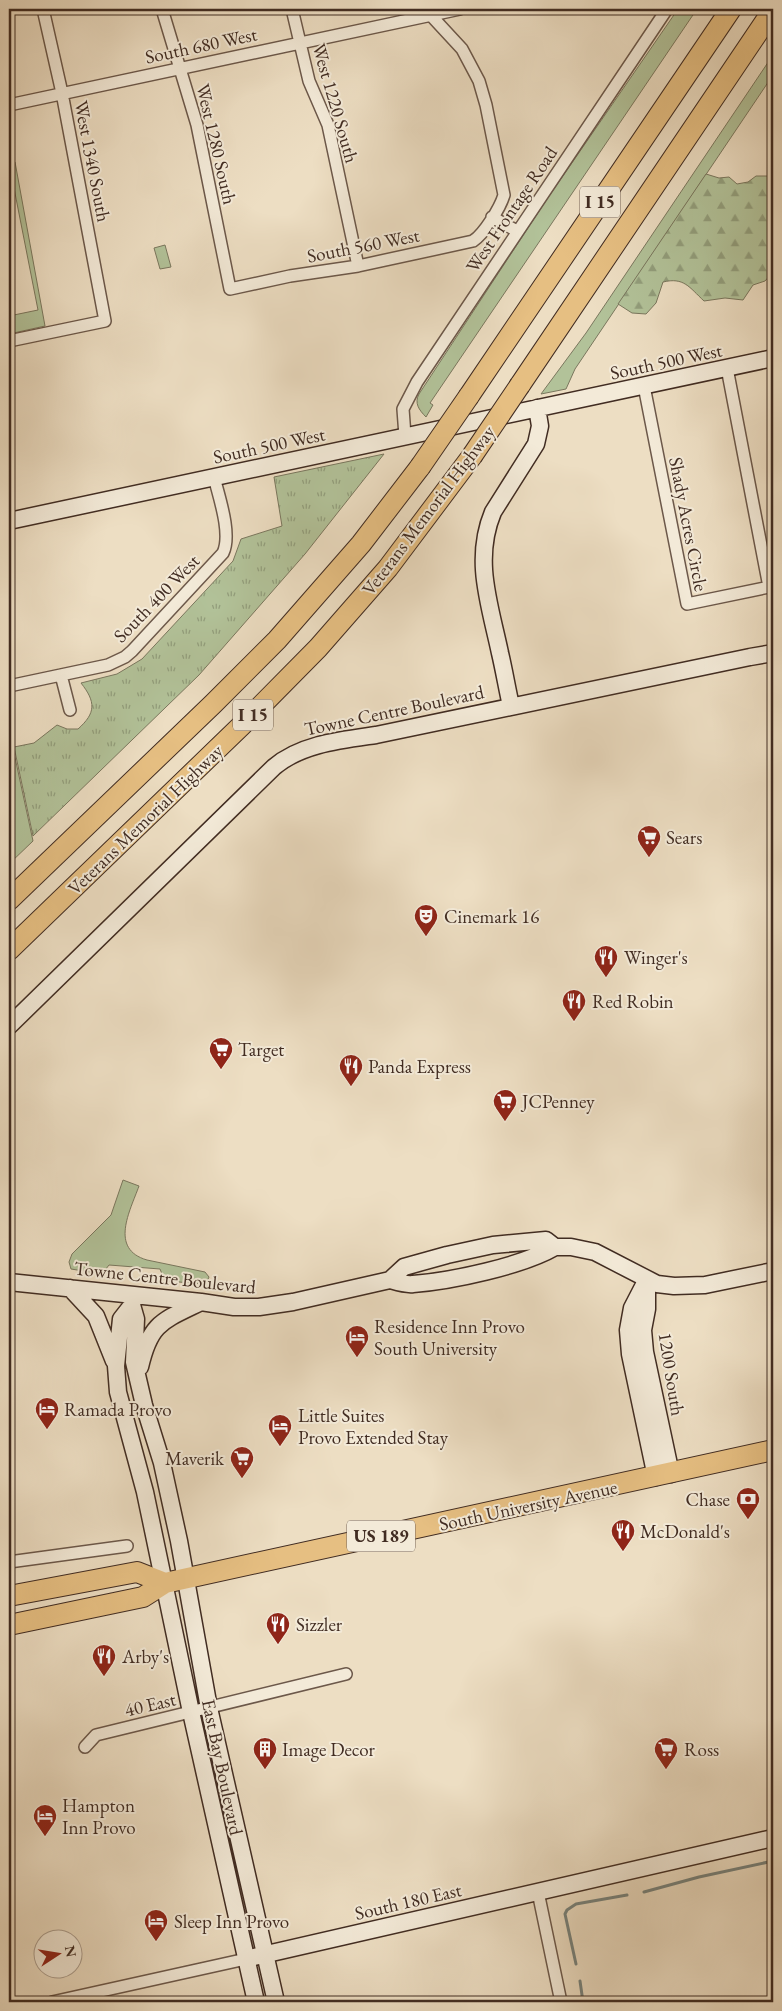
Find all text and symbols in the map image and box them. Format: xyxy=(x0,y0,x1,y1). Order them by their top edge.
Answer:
street label: South 680 West xyxy=(143,21,259,70)
street label: West 1220 South xyxy=(307,41,365,166)
street label: West 1280 South xyxy=(190,81,243,207)
street label: West 1340 South xyxy=(68,98,117,224)
street label: West Frontage Road xyxy=(460,141,563,277)
road number: I 15 xyxy=(580,186,620,218)
street label: South 560 West xyxy=(305,222,421,269)
street label: South 500 West xyxy=(608,337,724,386)
street label: Veterans Memorial Highway xyxy=(356,420,501,600)
street label: South 500 West xyxy=(211,421,327,470)
street label: Shady Acres Circle xyxy=(663,455,714,593)
street label: South 400 West xyxy=(108,549,205,648)
street label: Towne Centre Boulevard xyxy=(302,679,486,742)
road number: I 15 xyxy=(233,700,273,730)
street label: Veterans Memorial Highway xyxy=(62,738,229,900)
supermarket icon: Sears xyxy=(636,824,662,858)
place label: Sears xyxy=(666,825,702,850)
theatre icon: Cinemark 16 xyxy=(413,903,439,937)
place label: Cinemark 16 xyxy=(444,904,539,929)
restaurant icon: Winger's xyxy=(593,944,619,978)
place label: Winger's xyxy=(624,945,688,970)
restaurant icon: Red Robin xyxy=(561,988,587,1022)
place label: Red Robin xyxy=(592,989,674,1014)
supermarket icon: Target xyxy=(208,1036,234,1070)
place label: Target xyxy=(238,1037,284,1062)
restaurant icon: Panda Express xyxy=(338,1053,364,1087)
place label: Panda Express xyxy=(368,1054,471,1079)
supermarket icon: JCPenney xyxy=(492,1088,518,1122)
place label: JCPenney xyxy=(520,1089,595,1114)
street label: Towne Centre Boulevard xyxy=(73,1256,257,1300)
place label: Residence Inn Provo South University xyxy=(374,1314,525,1361)
hotel icon: Residence Inn Provo South University xyxy=(344,1324,370,1358)
street label: 1200 South xyxy=(653,1330,690,1418)
hotel icon: Ramada Provo xyxy=(34,1396,60,1430)
place label: Ramada Provo xyxy=(64,1397,172,1422)
place label: Little Suites Provo Extended Stay xyxy=(298,1403,449,1450)
hotel icon: Little Suites Provo Extended Stay xyxy=(267,1413,293,1447)
supermarket icon: Maverik xyxy=(229,1445,255,1479)
place label: Maverik xyxy=(165,1446,225,1471)
street label: South University Avenue xyxy=(437,1474,619,1537)
bank icon: Chase xyxy=(735,1486,761,1520)
place label: Chase xyxy=(686,1487,730,1512)
restaurant icon: McDonald's xyxy=(610,1518,636,1552)
place label: McDonald's xyxy=(640,1519,730,1544)
road number: US 189 xyxy=(347,1520,415,1552)
restaurant icon: Sizzler xyxy=(265,1611,291,1645)
place label: Sizzler xyxy=(296,1612,343,1637)
restaurant icon: Arby's xyxy=(91,1643,117,1677)
place label: Arby's xyxy=(121,1644,169,1669)
street label: 40 East xyxy=(122,1686,178,1723)
street label: East Bay Boulevard xyxy=(196,1697,249,1838)
building icon: Image Decor xyxy=(252,1736,278,1770)
supermarket icon: Ross xyxy=(653,1736,679,1770)
place label: Image Decor xyxy=(282,1737,376,1762)
place label: Ross xyxy=(684,1737,719,1762)
place label: Hampton Inn Provo xyxy=(62,1793,136,1840)
hotel icon: Hampton Inn Provo xyxy=(32,1803,58,1837)
street label: South 180 East xyxy=(352,1877,464,1926)
hotel icon: Sleep Inn Provo xyxy=(143,1908,169,1942)
place label: Sleep Inn Provo xyxy=(174,1909,289,1934)
north arrow xyxy=(32,1928,82,1978)
text: N xyxy=(61,1944,81,1959)

